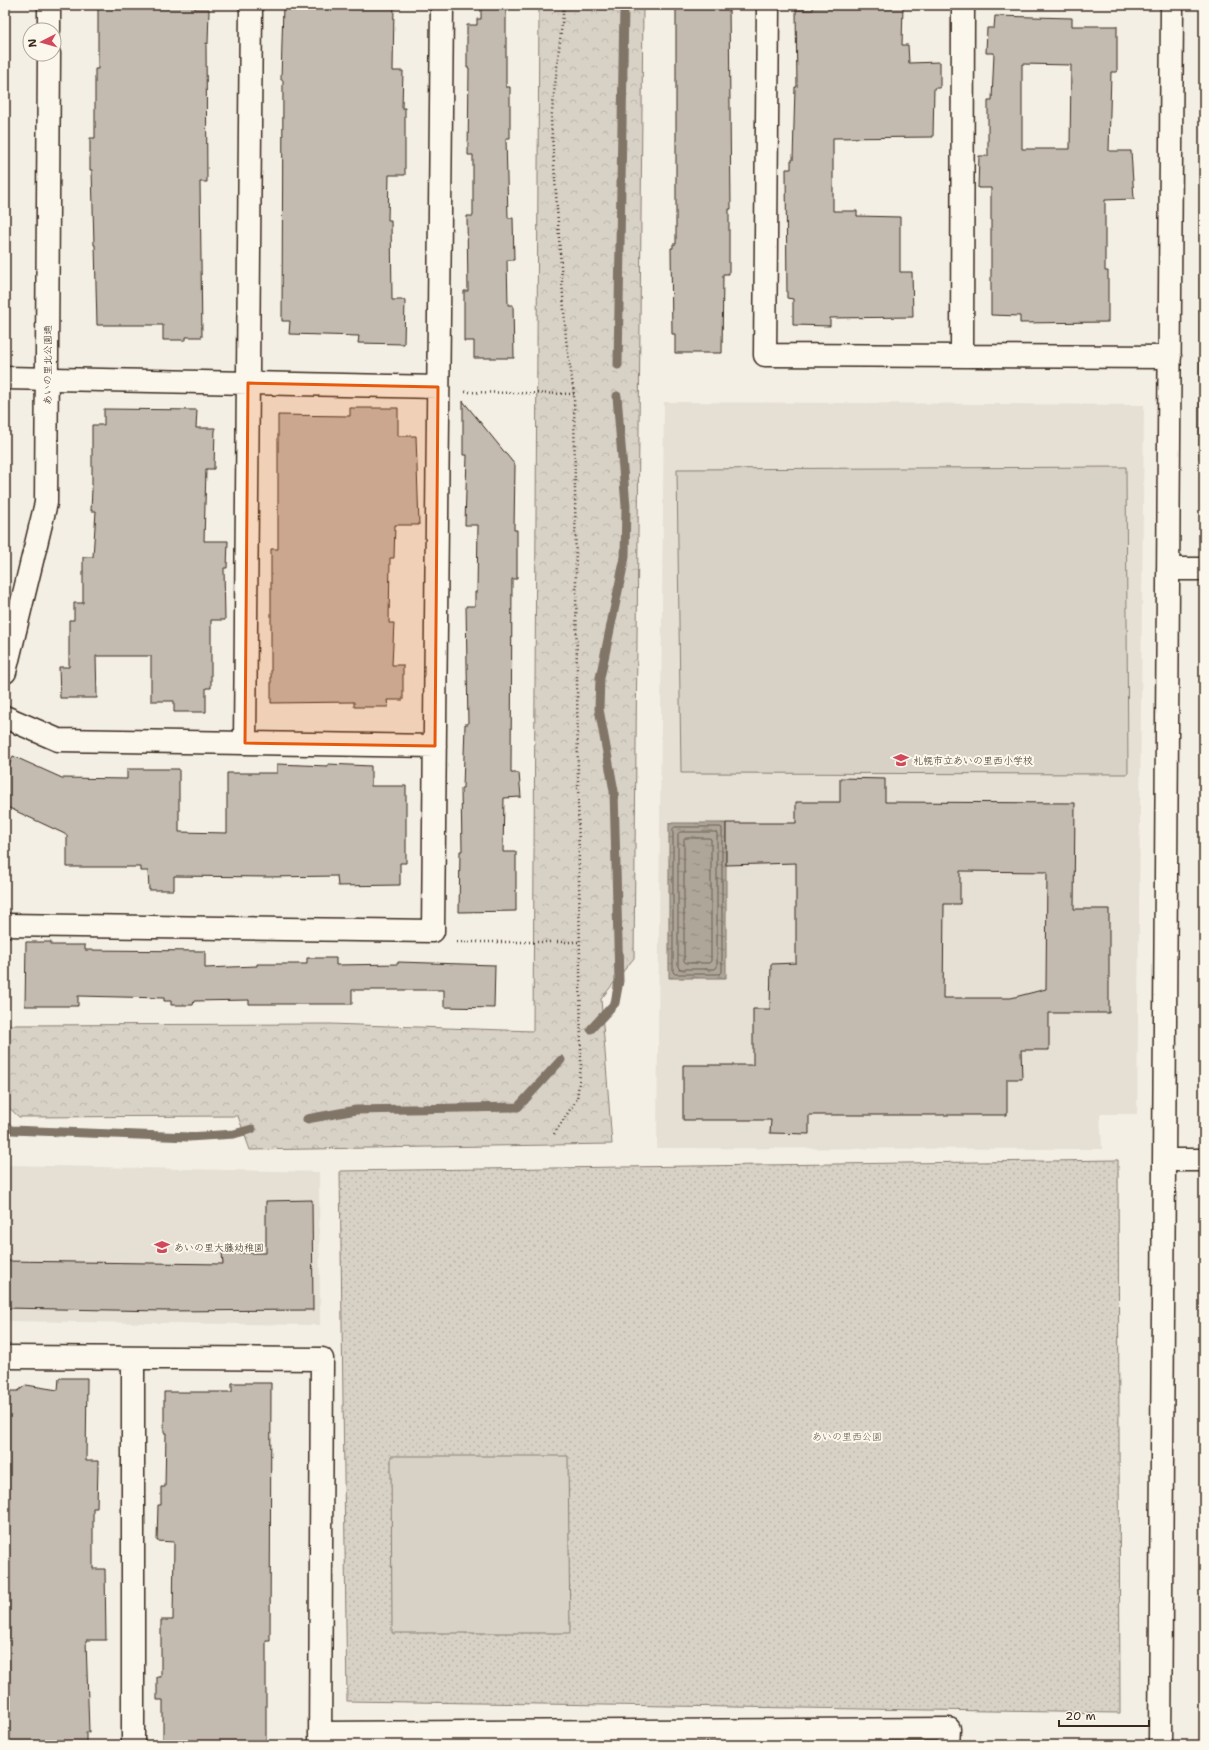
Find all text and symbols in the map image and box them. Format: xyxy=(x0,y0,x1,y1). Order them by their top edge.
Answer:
north arrow xyxy=(22,22,62,62)
text: N xyxy=(25,38,40,48)
street label: あいの里北公園通 xyxy=(41,325,54,405)
school or university icon: 札幌市立あいの里西小学校 xyxy=(892,751,910,769)
place label: 札幌市立あいの里西小学校 xyxy=(913,754,1033,767)
school or university icon: あいの里大藤幼稚園 xyxy=(153,1238,171,1256)
place label: あいの里大藤幼稚園 xyxy=(174,1241,264,1254)
park label: あいの里西公園 xyxy=(812,1430,882,1443)
scale bar xyxy=(1059,1702,1149,1728)
text: 20 m xyxy=(1065,1708,1096,1724)

